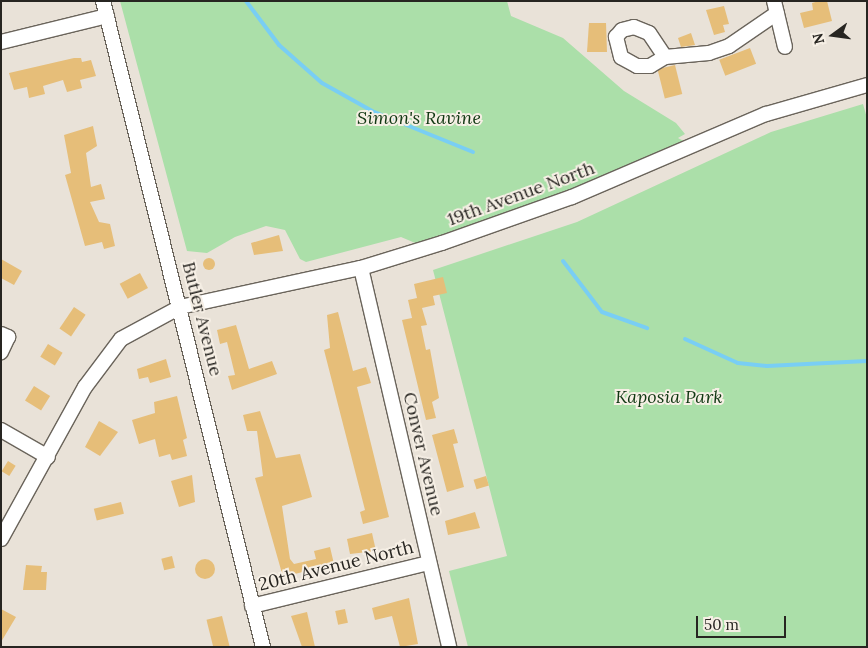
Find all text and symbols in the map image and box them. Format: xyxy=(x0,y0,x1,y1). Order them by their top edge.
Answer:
north arrow xyxy=(808,10,858,60)
text: N xyxy=(808,31,828,46)
park label: Simon's Ravine xyxy=(357,107,481,129)
street label: 19th Avenue North xyxy=(444,157,598,231)
street label: Butler Avenue xyxy=(177,260,227,378)
park label: Kaposia Park xyxy=(615,386,723,408)
street label: Conver Avenue xyxy=(398,390,448,518)
street label: 20th Avenue North xyxy=(256,536,416,596)
scale bar xyxy=(698,606,788,638)
text: 50 m xyxy=(704,615,739,634)

